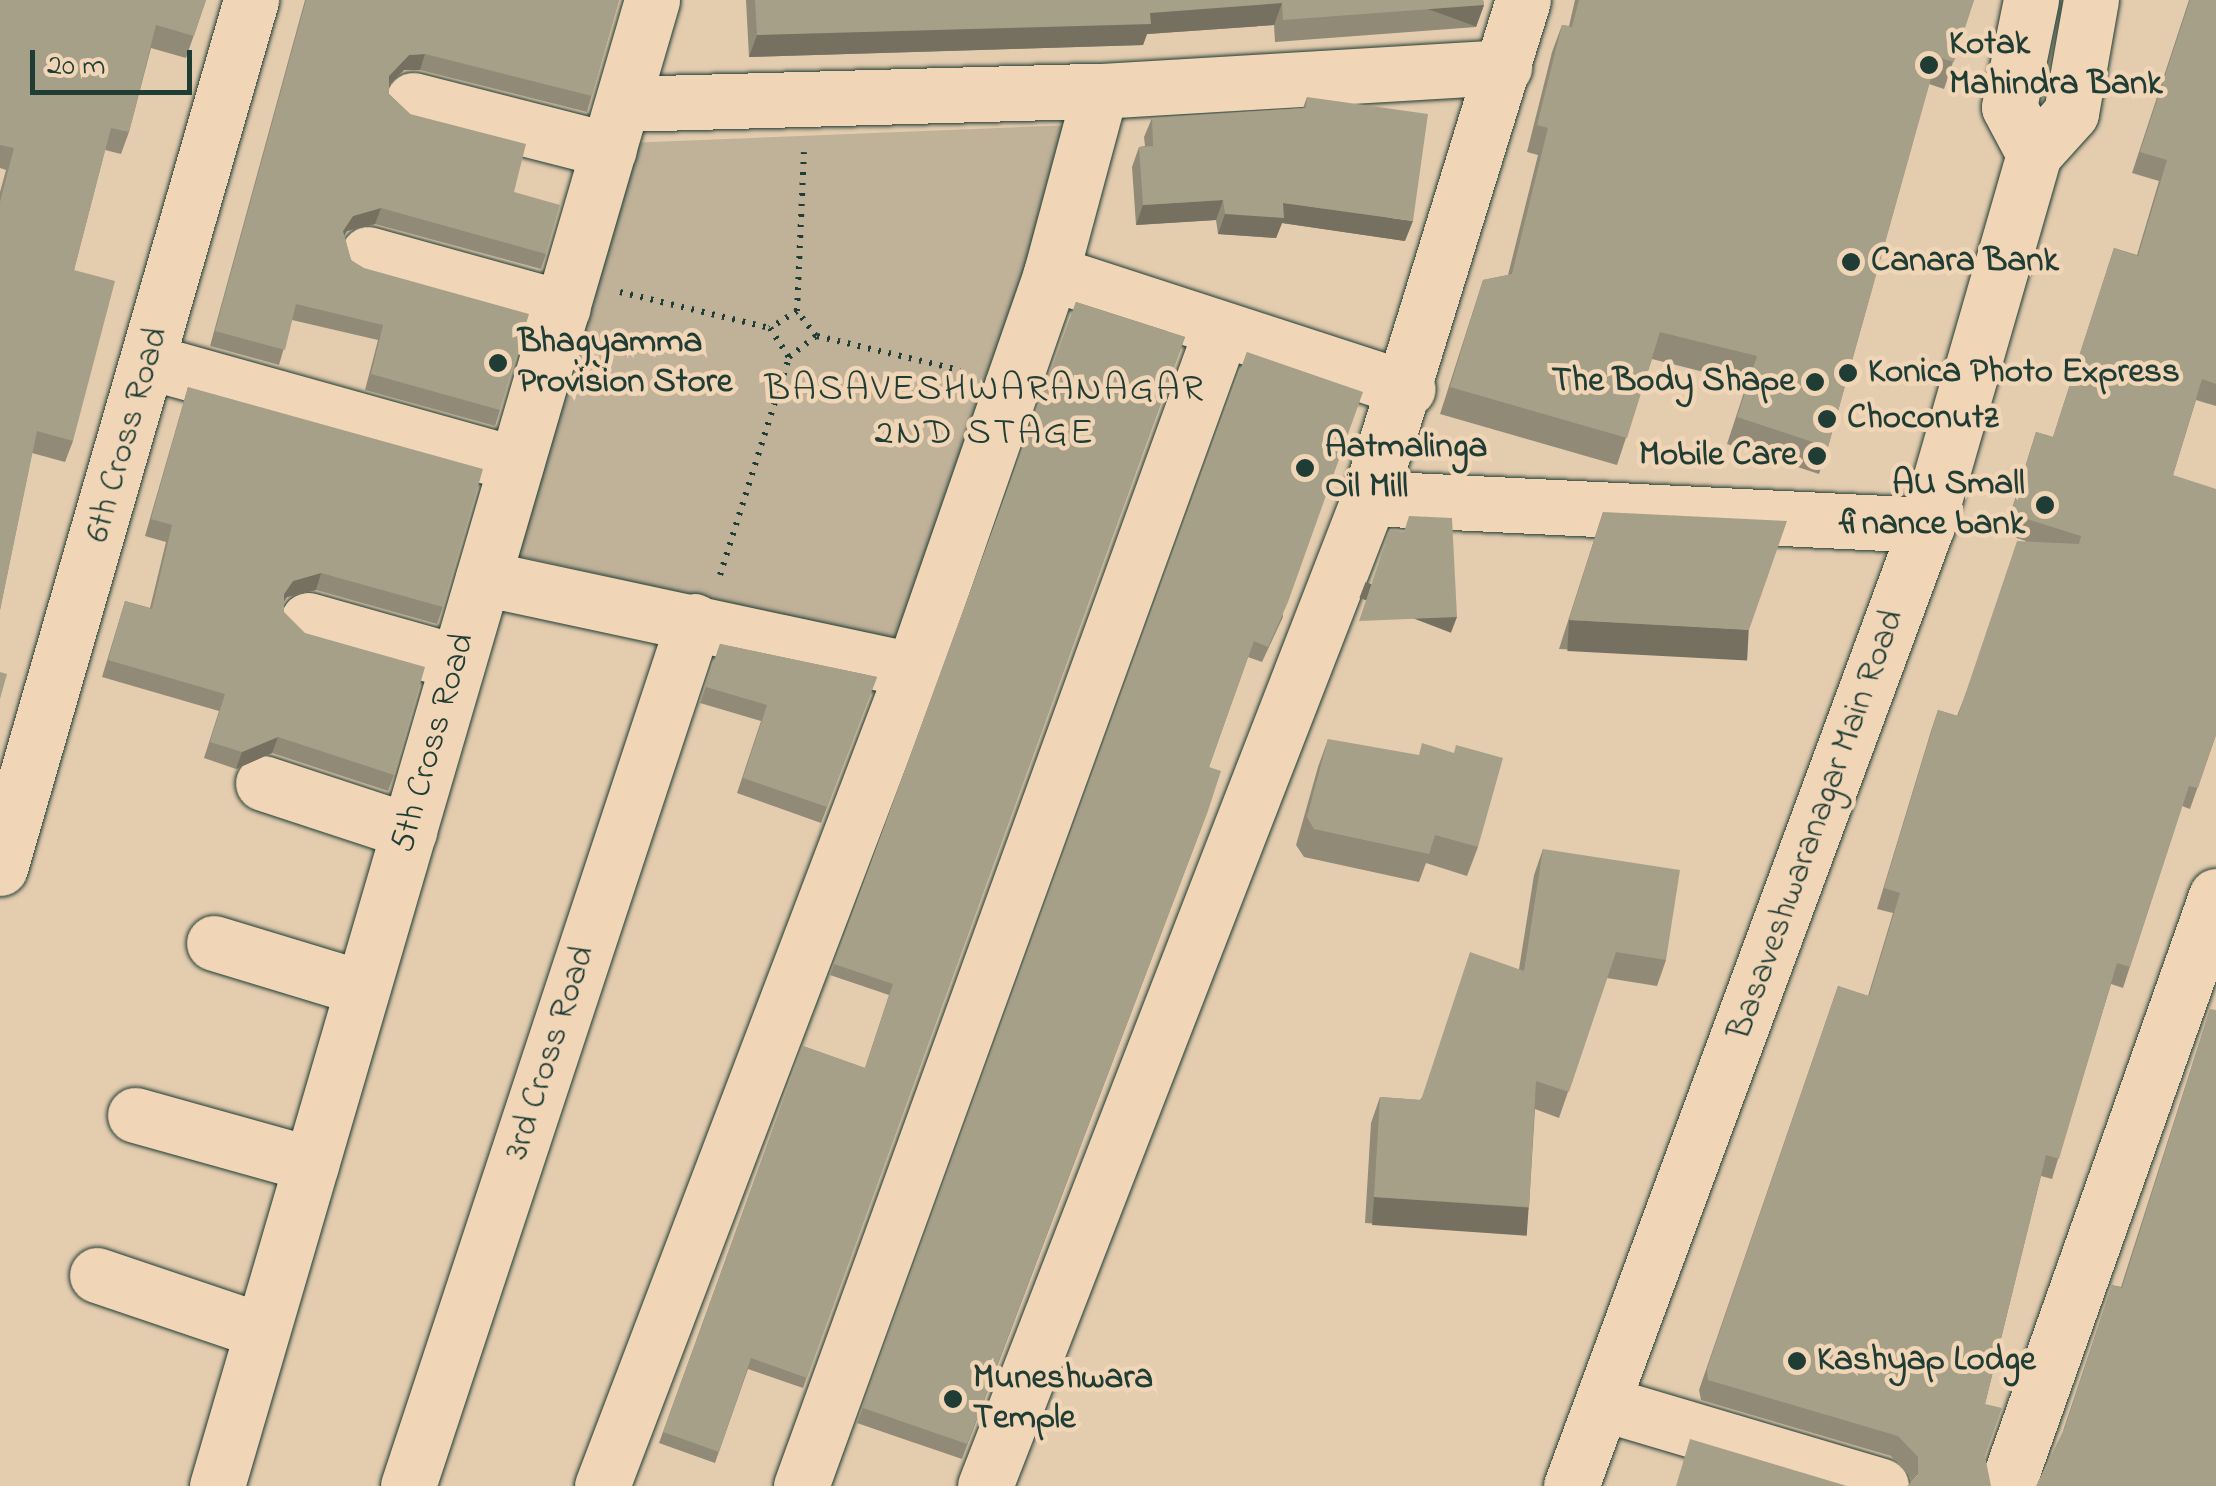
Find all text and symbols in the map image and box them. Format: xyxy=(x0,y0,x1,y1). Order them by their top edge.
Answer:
place label: Kotak Mahindra Bank xyxy=(1949,24,2163,106)
scale bar xyxy=(35,30,198,92)
text: 20 m xyxy=(47,45,106,89)
marker: Kotak Mahindra Bank xyxy=(1918,54,1940,76)
place label: Canara Bank xyxy=(1871,241,2059,283)
marker: Canara Bank xyxy=(1840,251,1862,273)
place label: Bhagyamma Provision Store xyxy=(518,322,732,404)
street label: 6th Cross Road xyxy=(77,323,179,547)
marker: Bhagyamma Provision Store xyxy=(487,352,509,374)
place label: Konica Photo Express xyxy=(1868,352,2180,394)
place label: The Body Shape xyxy=(1552,361,1795,403)
marker: Konica Photo Express xyxy=(1837,362,1859,384)
district label: BASAVESHWARANAGAR 2ND STAGE xyxy=(764,368,1206,458)
marker: The Body Shape xyxy=(1804,371,1826,393)
place label: Choconutz xyxy=(1847,398,1998,440)
marker: Choconutz xyxy=(1816,408,1838,430)
place label: Aatmalinga Oil Mill xyxy=(1325,427,1487,509)
place label: Mobile Care xyxy=(1639,435,1797,477)
marker: Mobile Care xyxy=(1806,445,1828,467)
marker: Aatmalinga Oil Mill xyxy=(1294,457,1316,479)
place label: AU Small finance bank xyxy=(1839,464,2025,546)
marker: AU Small finance bank xyxy=(2034,494,2056,516)
street label: Basaveshwaranagar Main Road xyxy=(1720,604,1914,1046)
street label: 5th Cross Road xyxy=(383,629,485,857)
street label: 3rd Cross Road xyxy=(497,941,605,1165)
place label: Kashyap Lodge xyxy=(1817,1340,2036,1382)
marker: Kashyap Lodge xyxy=(1786,1350,1808,1372)
place label: Muneshwara Temple xyxy=(973,1358,1153,1440)
marker: Muneshwara Temple xyxy=(942,1388,964,1410)

